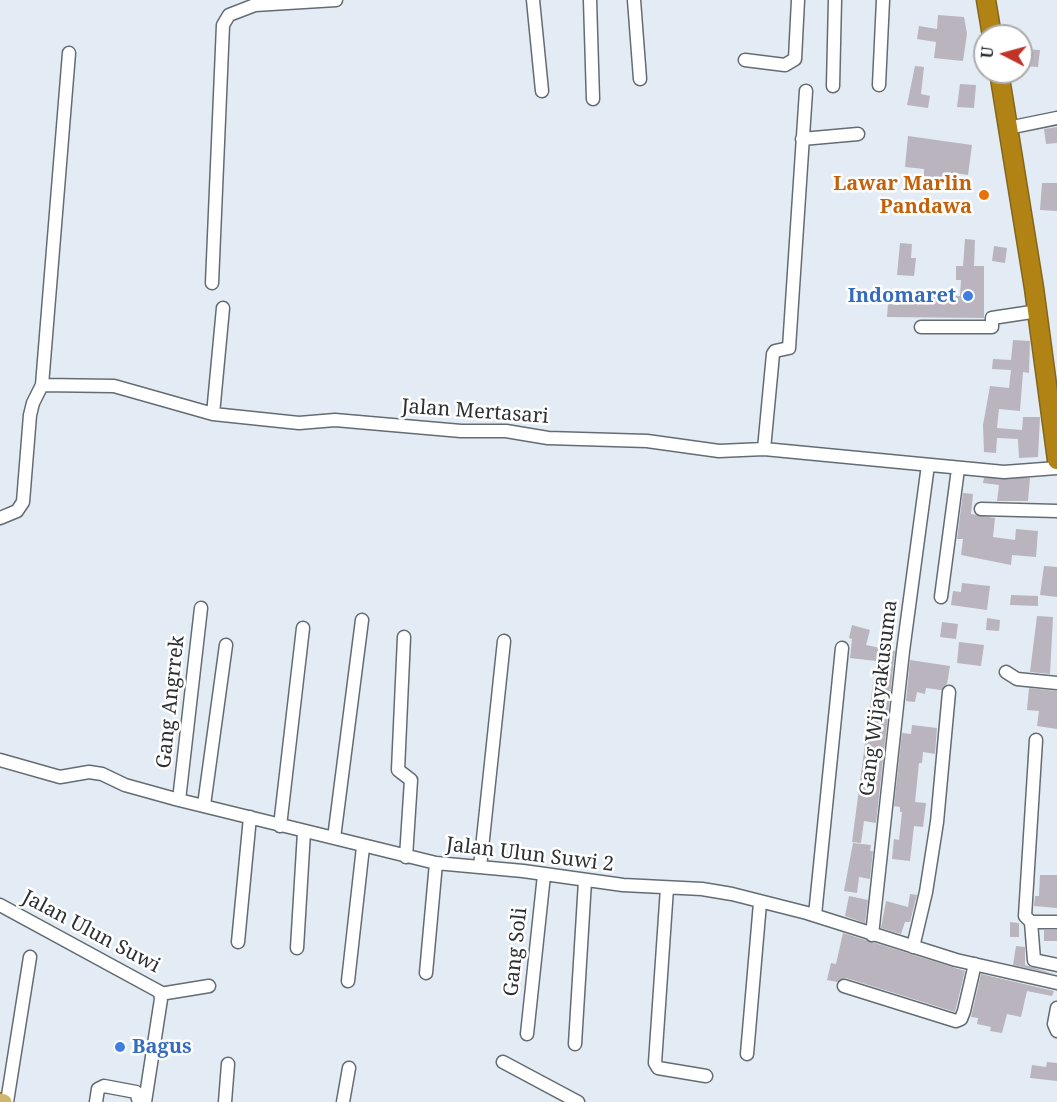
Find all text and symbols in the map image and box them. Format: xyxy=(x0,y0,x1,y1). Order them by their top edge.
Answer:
north arrow xyxy=(973,24,1033,84)
text: U xyxy=(976,45,999,59)
place label: Lawar Marlin Pandawa xyxy=(833,172,972,219)
marker: Lawar Marlin Pandawa xyxy=(977,188,991,202)
place label: Indomaret xyxy=(848,284,956,308)
marker: Indomaret xyxy=(961,289,975,303)
street label: Jalan Mertasari xyxy=(401,395,549,429)
street label: Gang Wijayakusuma xyxy=(855,599,903,797)
street label: Gang Angrrek xyxy=(152,634,190,770)
street label: Jalan Ulun Suwi 2 xyxy=(445,833,615,877)
street label: Jalan Ulun Suwi xyxy=(18,886,164,978)
street label: Gang Soli xyxy=(499,906,533,998)
place label: Bagus xyxy=(132,1035,192,1059)
marker: Bagus xyxy=(113,1040,127,1054)

